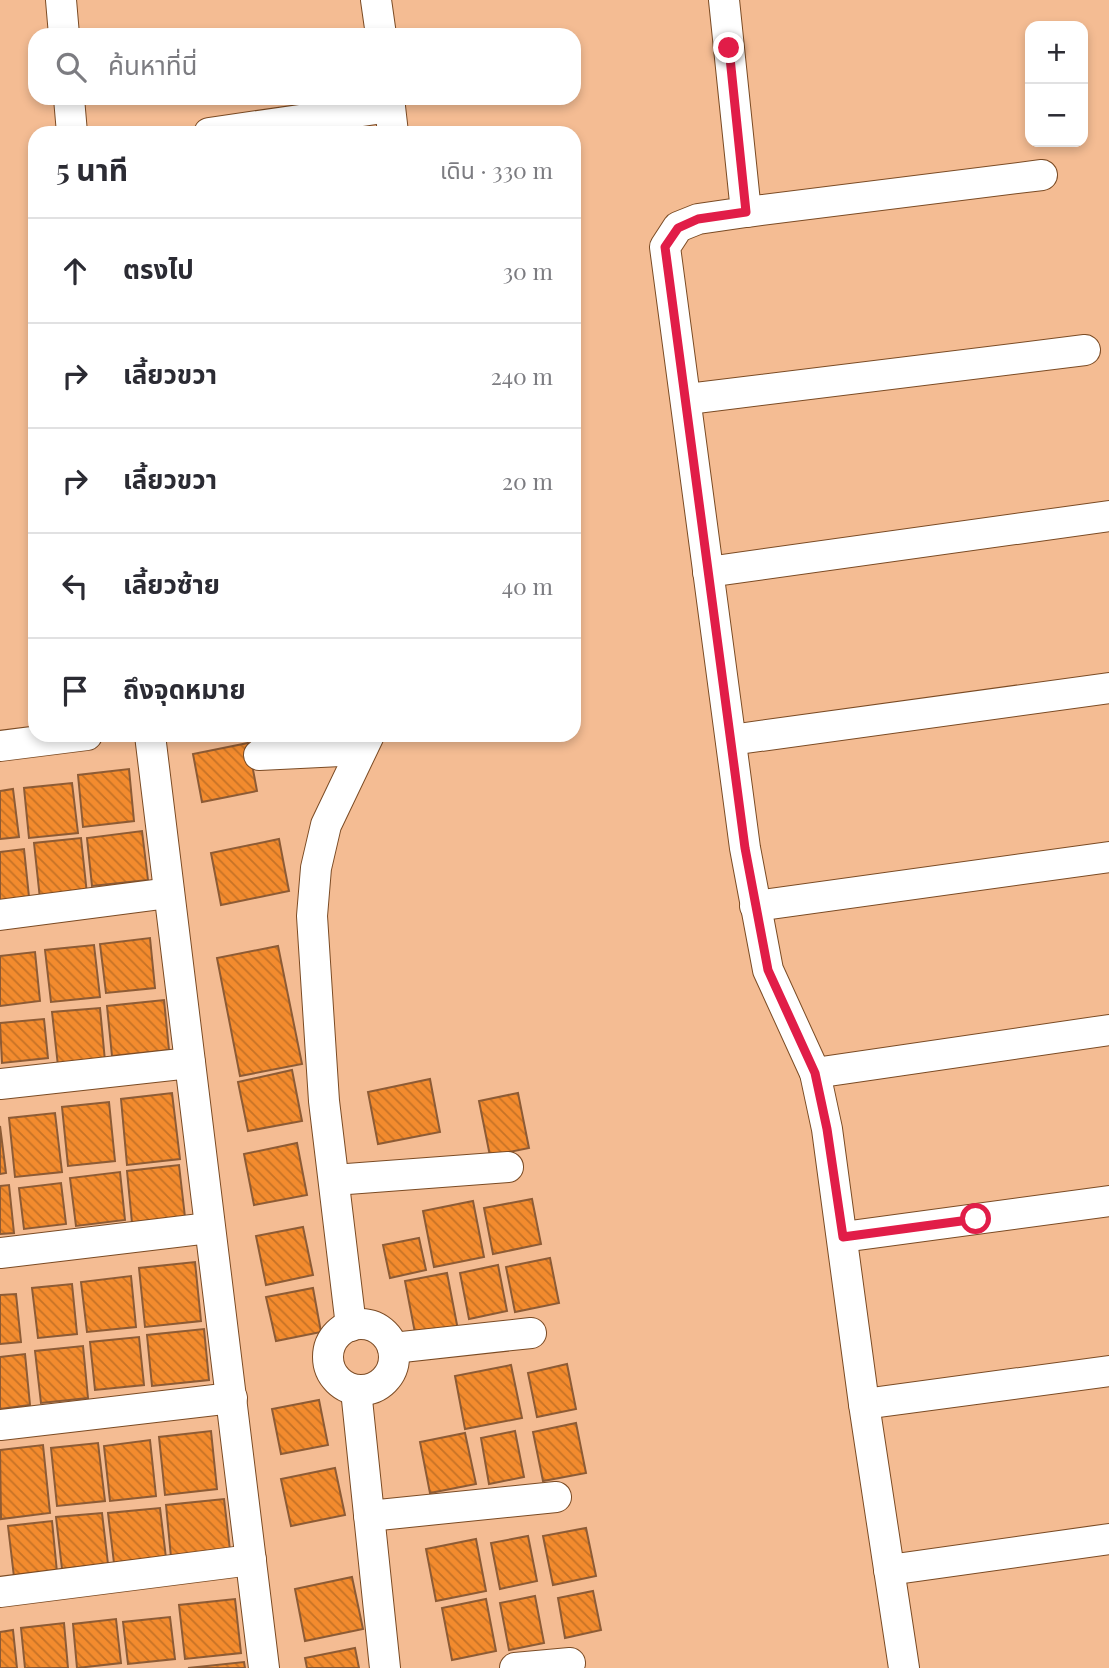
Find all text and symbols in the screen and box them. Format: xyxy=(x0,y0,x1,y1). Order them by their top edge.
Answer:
map controls xyxy=(1025,21,1088,147)
button: + xyxy=(1025,21,1088,84)
search box xyxy=(28,28,581,105)
route end xyxy=(713,32,744,63)
text: ค้นหาที่นี่ xyxy=(108,47,198,82)
icon: search xyxy=(52,48,90,86)
button: − xyxy=(1025,84,1088,147)
text: 5 นาที xyxy=(56,149,128,189)
text: เดิน · 330 m xyxy=(440,154,553,185)
text: ตรงไป xyxy=(123,251,194,286)
icon: ahead xyxy=(56,252,94,290)
text: 30 m xyxy=(503,255,553,286)
text: เลี้ยวขวา xyxy=(123,356,217,391)
icon: right xyxy=(56,357,94,395)
text: 240 m xyxy=(491,360,553,391)
text: เลี้ยวขวา xyxy=(123,461,217,496)
icon: right xyxy=(56,462,94,500)
text: 20 m xyxy=(502,465,553,496)
text: เลี้ยวซ้าย xyxy=(123,566,220,601)
icon: left xyxy=(56,567,94,605)
text: 40 m xyxy=(502,570,553,601)
text: ถึงจุดหมาย xyxy=(123,671,246,706)
icon: arrive xyxy=(56,672,94,710)
route start xyxy=(960,1203,991,1234)

